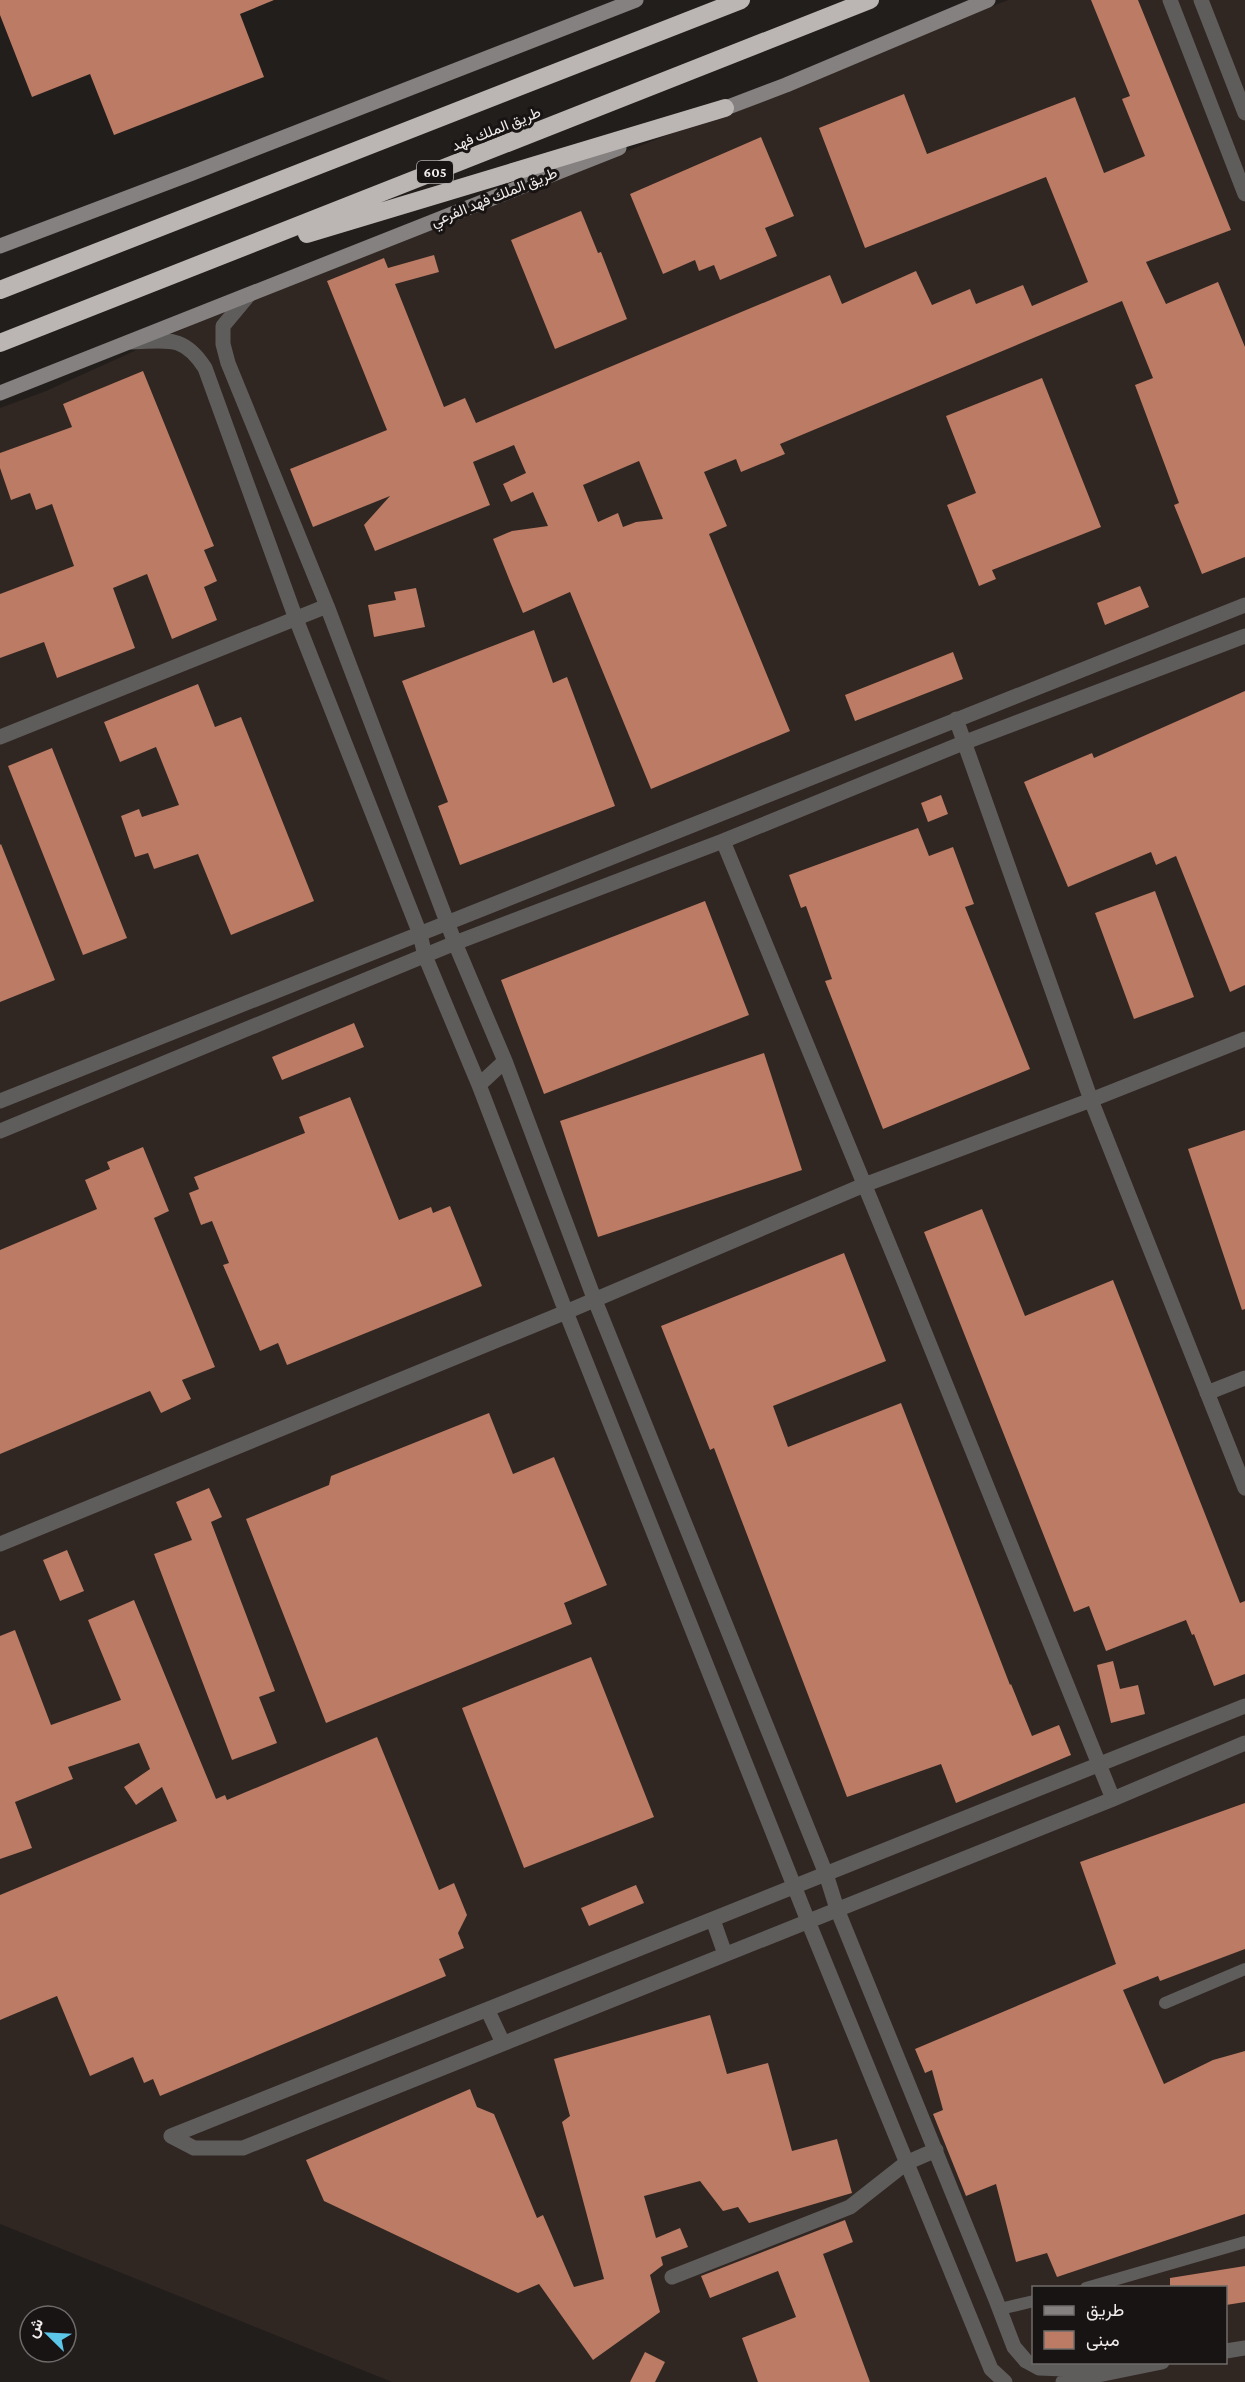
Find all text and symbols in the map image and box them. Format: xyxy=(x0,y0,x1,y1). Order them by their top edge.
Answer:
street label: طريق الملك فهد xyxy=(449,104,544,156)
road number: 605 xyxy=(417,161,453,183)
street label: طريق الملك فهد الفرعي xyxy=(429,164,562,234)
legend xyxy=(1032,2286,1227,2364)
text: طريق xyxy=(1086,2300,1124,2321)
north arrow xyxy=(18,2304,78,2364)
text: ش xyxy=(23,2316,47,2341)
text: مبنى xyxy=(1086,2330,1120,2351)

